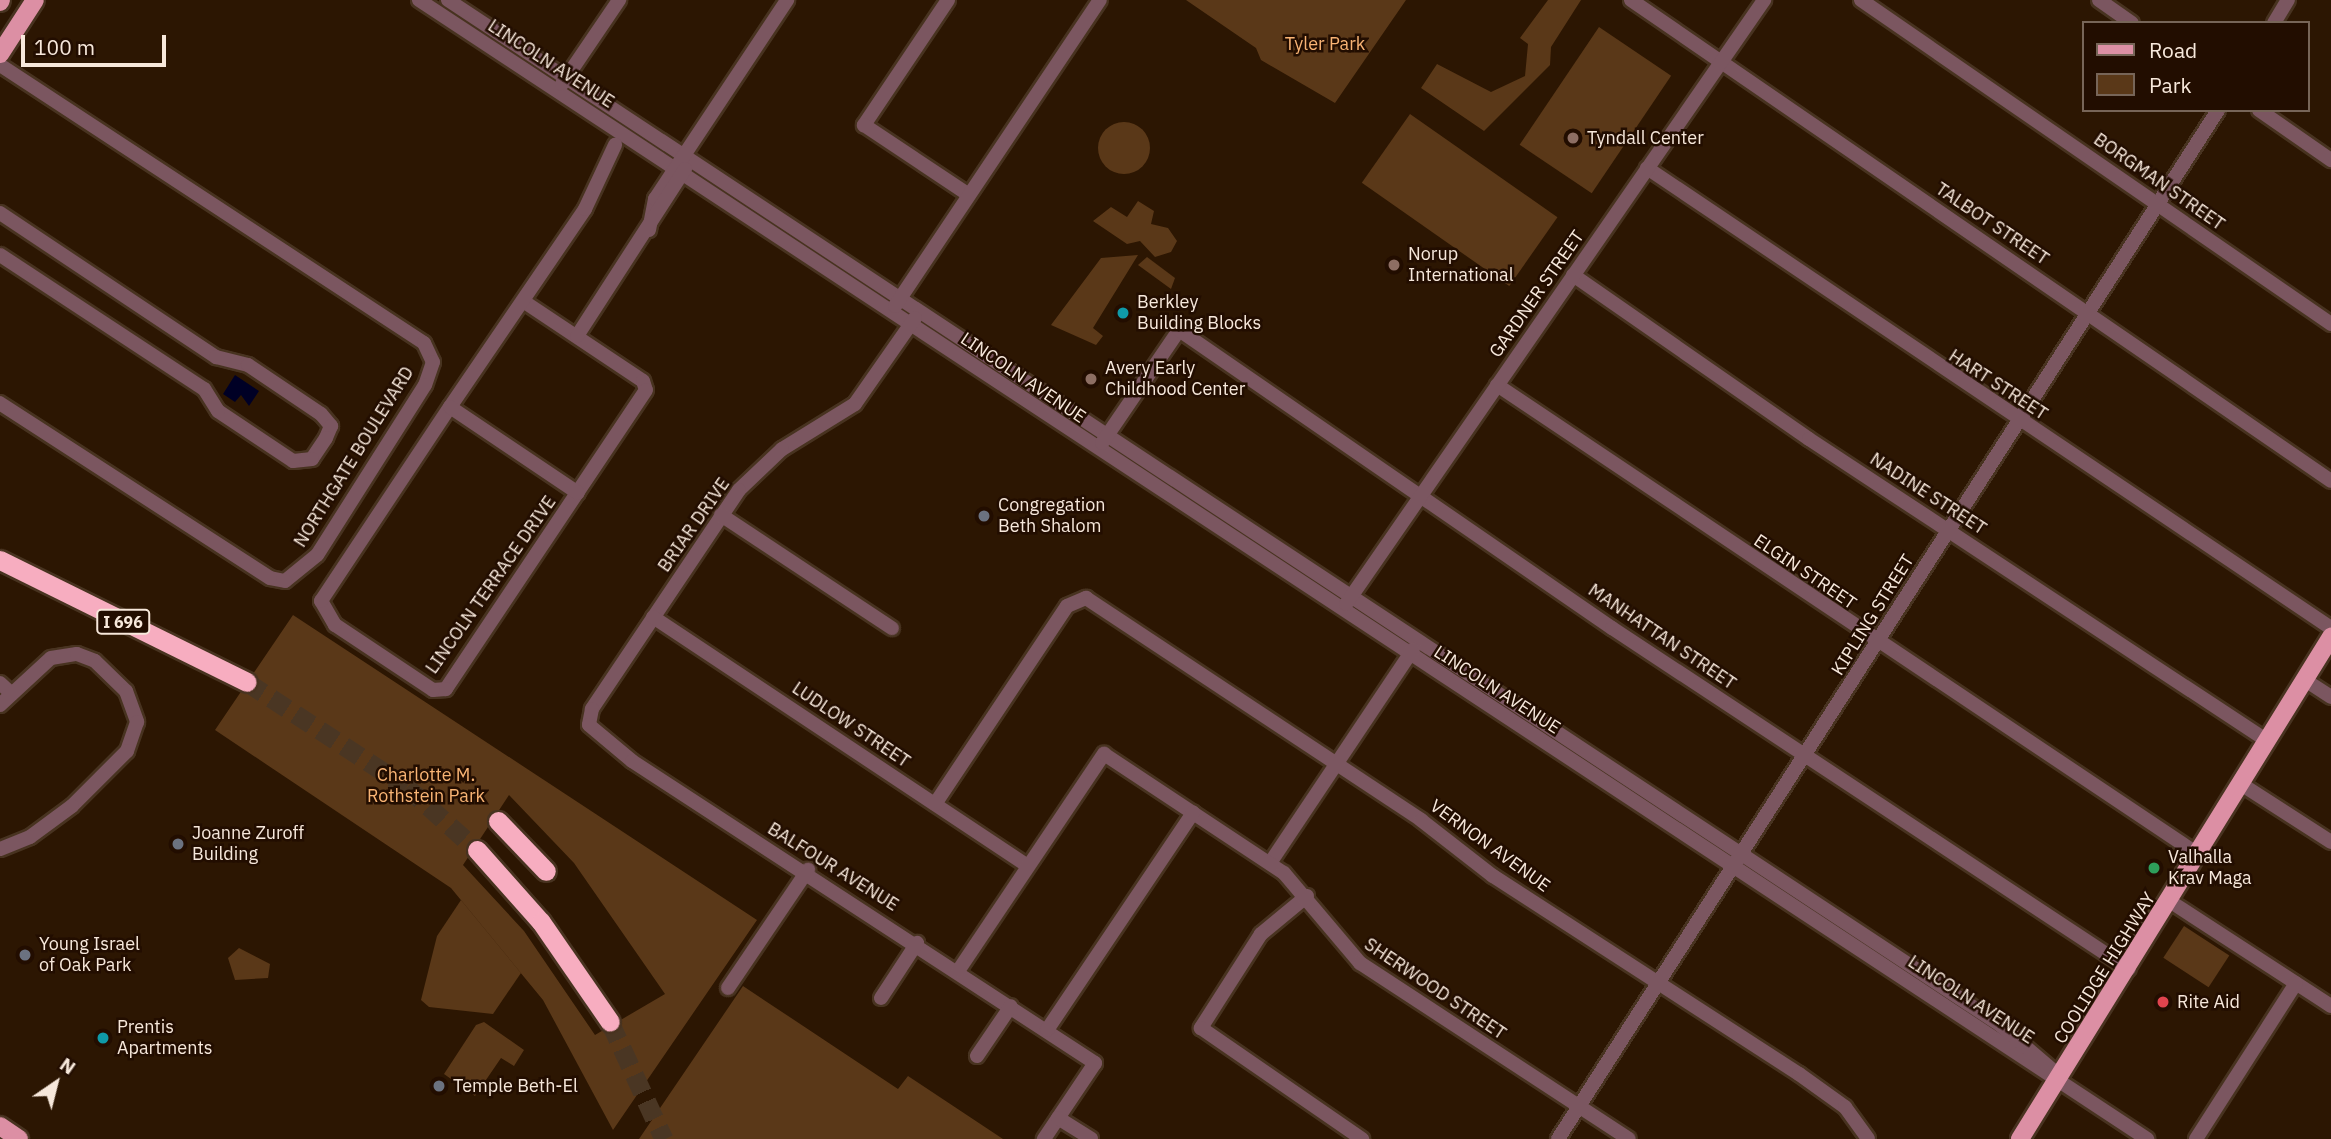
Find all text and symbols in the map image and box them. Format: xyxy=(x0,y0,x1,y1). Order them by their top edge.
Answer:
street label: LINCOLN AVENUE xyxy=(484,15,618,113)
scale bar xyxy=(24,21,170,65)
legend xyxy=(2082,21,2310,112)
text: 100 m xyxy=(34,33,95,61)
park label: Tyler Park xyxy=(1285,33,1365,55)
text: Road xyxy=(2149,36,2197,64)
text: Park xyxy=(2149,71,2192,99)
place label: Tyndall Center xyxy=(1587,127,1704,149)
street label: BORGMAN STREET xyxy=(2089,129,2229,235)
marker: Tyndall Center xyxy=(1565,130,1581,146)
street label: TALBOT STREET xyxy=(1931,178,2053,270)
street label: GARDNER STREET xyxy=(1485,226,1589,362)
place label: Norup International xyxy=(1408,244,1514,286)
marker: Norup International xyxy=(1386,257,1402,273)
place label: Berkley Building Blocks xyxy=(1137,292,1261,334)
marker: Berkley Building Blocks xyxy=(1115,305,1131,321)
street label: LINCOLN AVENUE xyxy=(956,328,1090,428)
street label: HART STREET xyxy=(1945,345,2051,425)
place label: Avery Early Childhood Center xyxy=(1105,358,1245,400)
street label: NORTHGATE BOULEVARD xyxy=(289,363,419,551)
marker: Avery Early Childhood Center xyxy=(1083,371,1099,387)
street label: NADINE STREET xyxy=(1866,448,1990,540)
street label: BRIAR DRIVE xyxy=(654,474,734,576)
street label: LINCOLN TERRACE DRIVE xyxy=(421,492,561,678)
place label: Congregation Beth Shalom xyxy=(998,495,1106,538)
marker: Congregation Beth Shalom xyxy=(976,508,992,524)
street label: ELGIN STREET xyxy=(1750,530,1860,614)
street label: KIPLING STREET xyxy=(1827,551,1919,679)
street label: MANHATTAN STREET xyxy=(1584,579,1740,695)
road number: I 696 xyxy=(95,610,151,635)
street label: LINCOLN AVENUE xyxy=(1430,641,1564,739)
street label: LUDLOW STREET xyxy=(788,678,914,772)
park label: Charlotte M. Rothstein Park xyxy=(367,765,485,808)
street label: VERNON AVENUE xyxy=(1426,795,1554,897)
street label: BALFOUR AVENUE xyxy=(764,818,902,916)
place label: Joanne Zuroff Building xyxy=(192,823,304,866)
marker: Joanne Zuroff Building xyxy=(170,836,186,852)
place label: Valhalla Krav Maga xyxy=(2168,847,2252,890)
marker: Valhalla Krav Maga xyxy=(2146,860,2162,876)
street label: COOLIDGE HIGHWAY xyxy=(2050,888,2160,1048)
place label: Young Israel of Oak Park xyxy=(39,934,140,976)
street label: SHERWOOD STREET xyxy=(1360,934,1510,1044)
marker: Young Israel of Oak Park xyxy=(17,947,33,963)
street label: LINCOLN AVENUE xyxy=(1904,951,2038,1049)
place label: Rite Aid xyxy=(2177,991,2240,1013)
marker: Rite Aid xyxy=(2155,994,2171,1010)
place label: Prentis Apartments xyxy=(117,1017,212,1060)
marker: Prentis Apartments xyxy=(95,1030,111,1046)
north arrow xyxy=(21,1048,91,1118)
text: N xyxy=(56,1052,81,1080)
place label: Temple Beth-El xyxy=(453,1075,578,1097)
marker: Temple Beth-El xyxy=(431,1078,447,1094)

